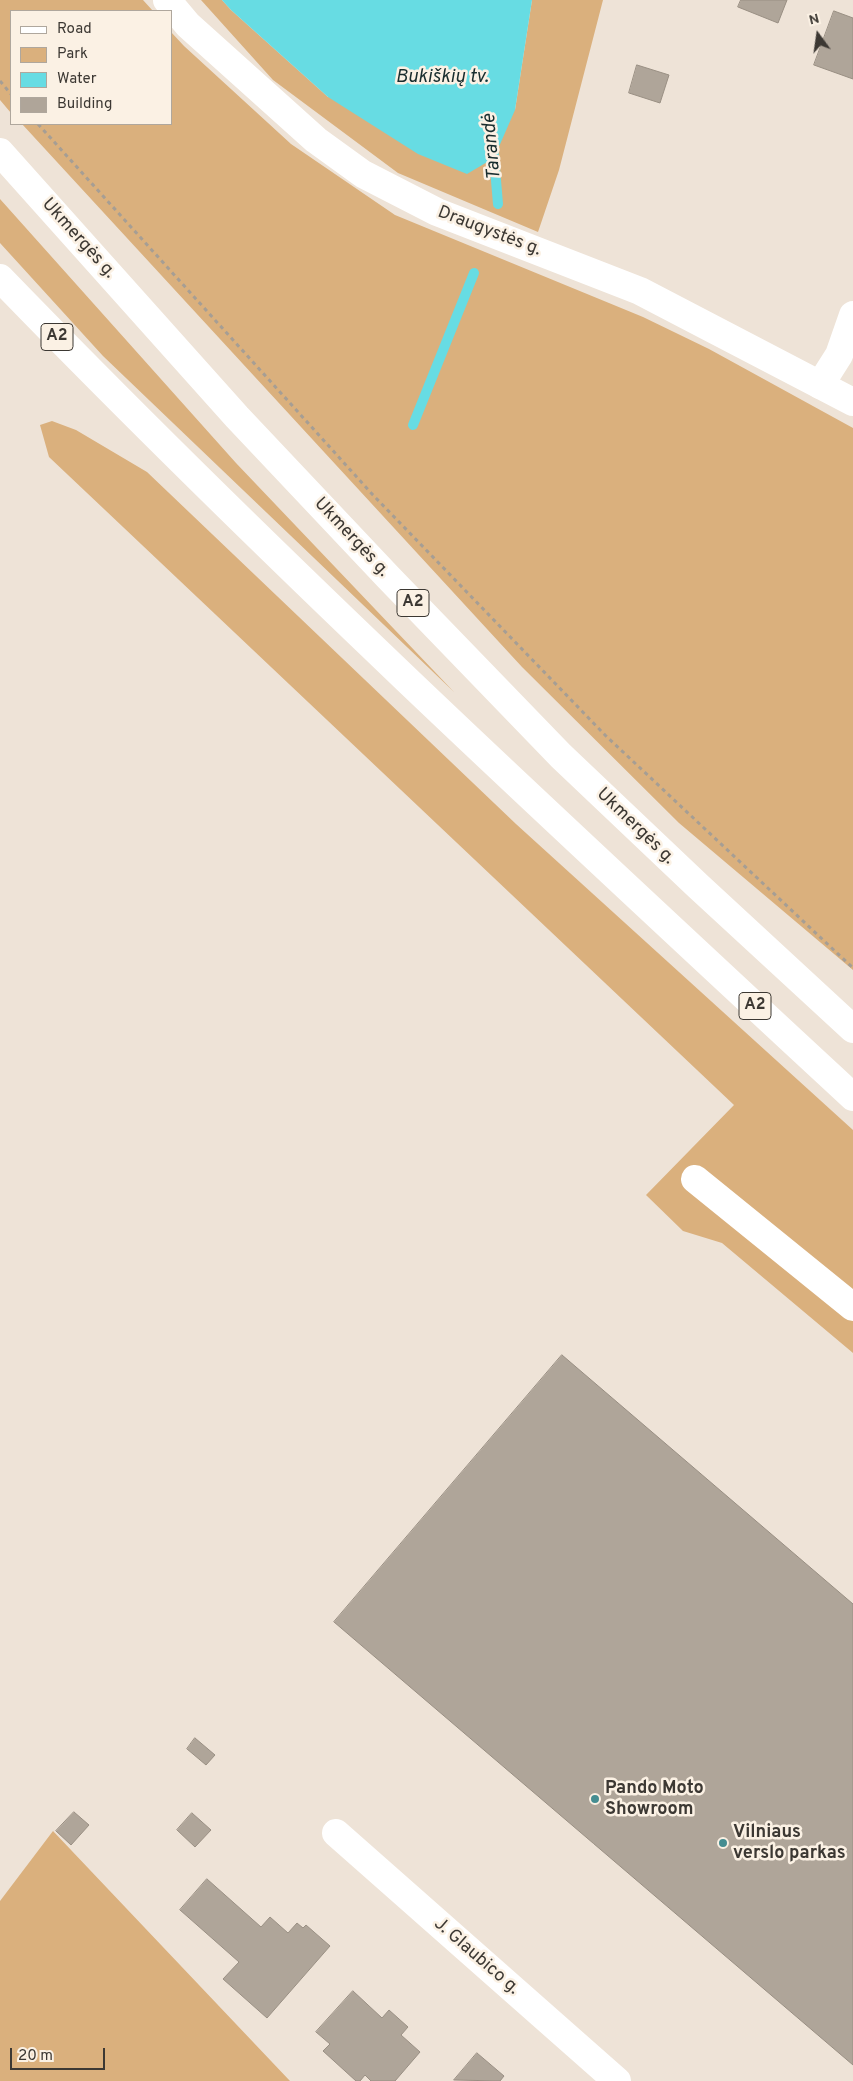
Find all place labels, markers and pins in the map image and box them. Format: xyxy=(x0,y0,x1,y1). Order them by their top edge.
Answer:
place label: Pando Moto Showroom xyxy=(605,1778,704,1820)
marker: Pando Moto Showroom xyxy=(589,1793,601,1805)
place label: Vilniaus verslo parkas xyxy=(733,1822,846,1865)
marker: Vilniaus verslo parkas xyxy=(717,1837,729,1849)

